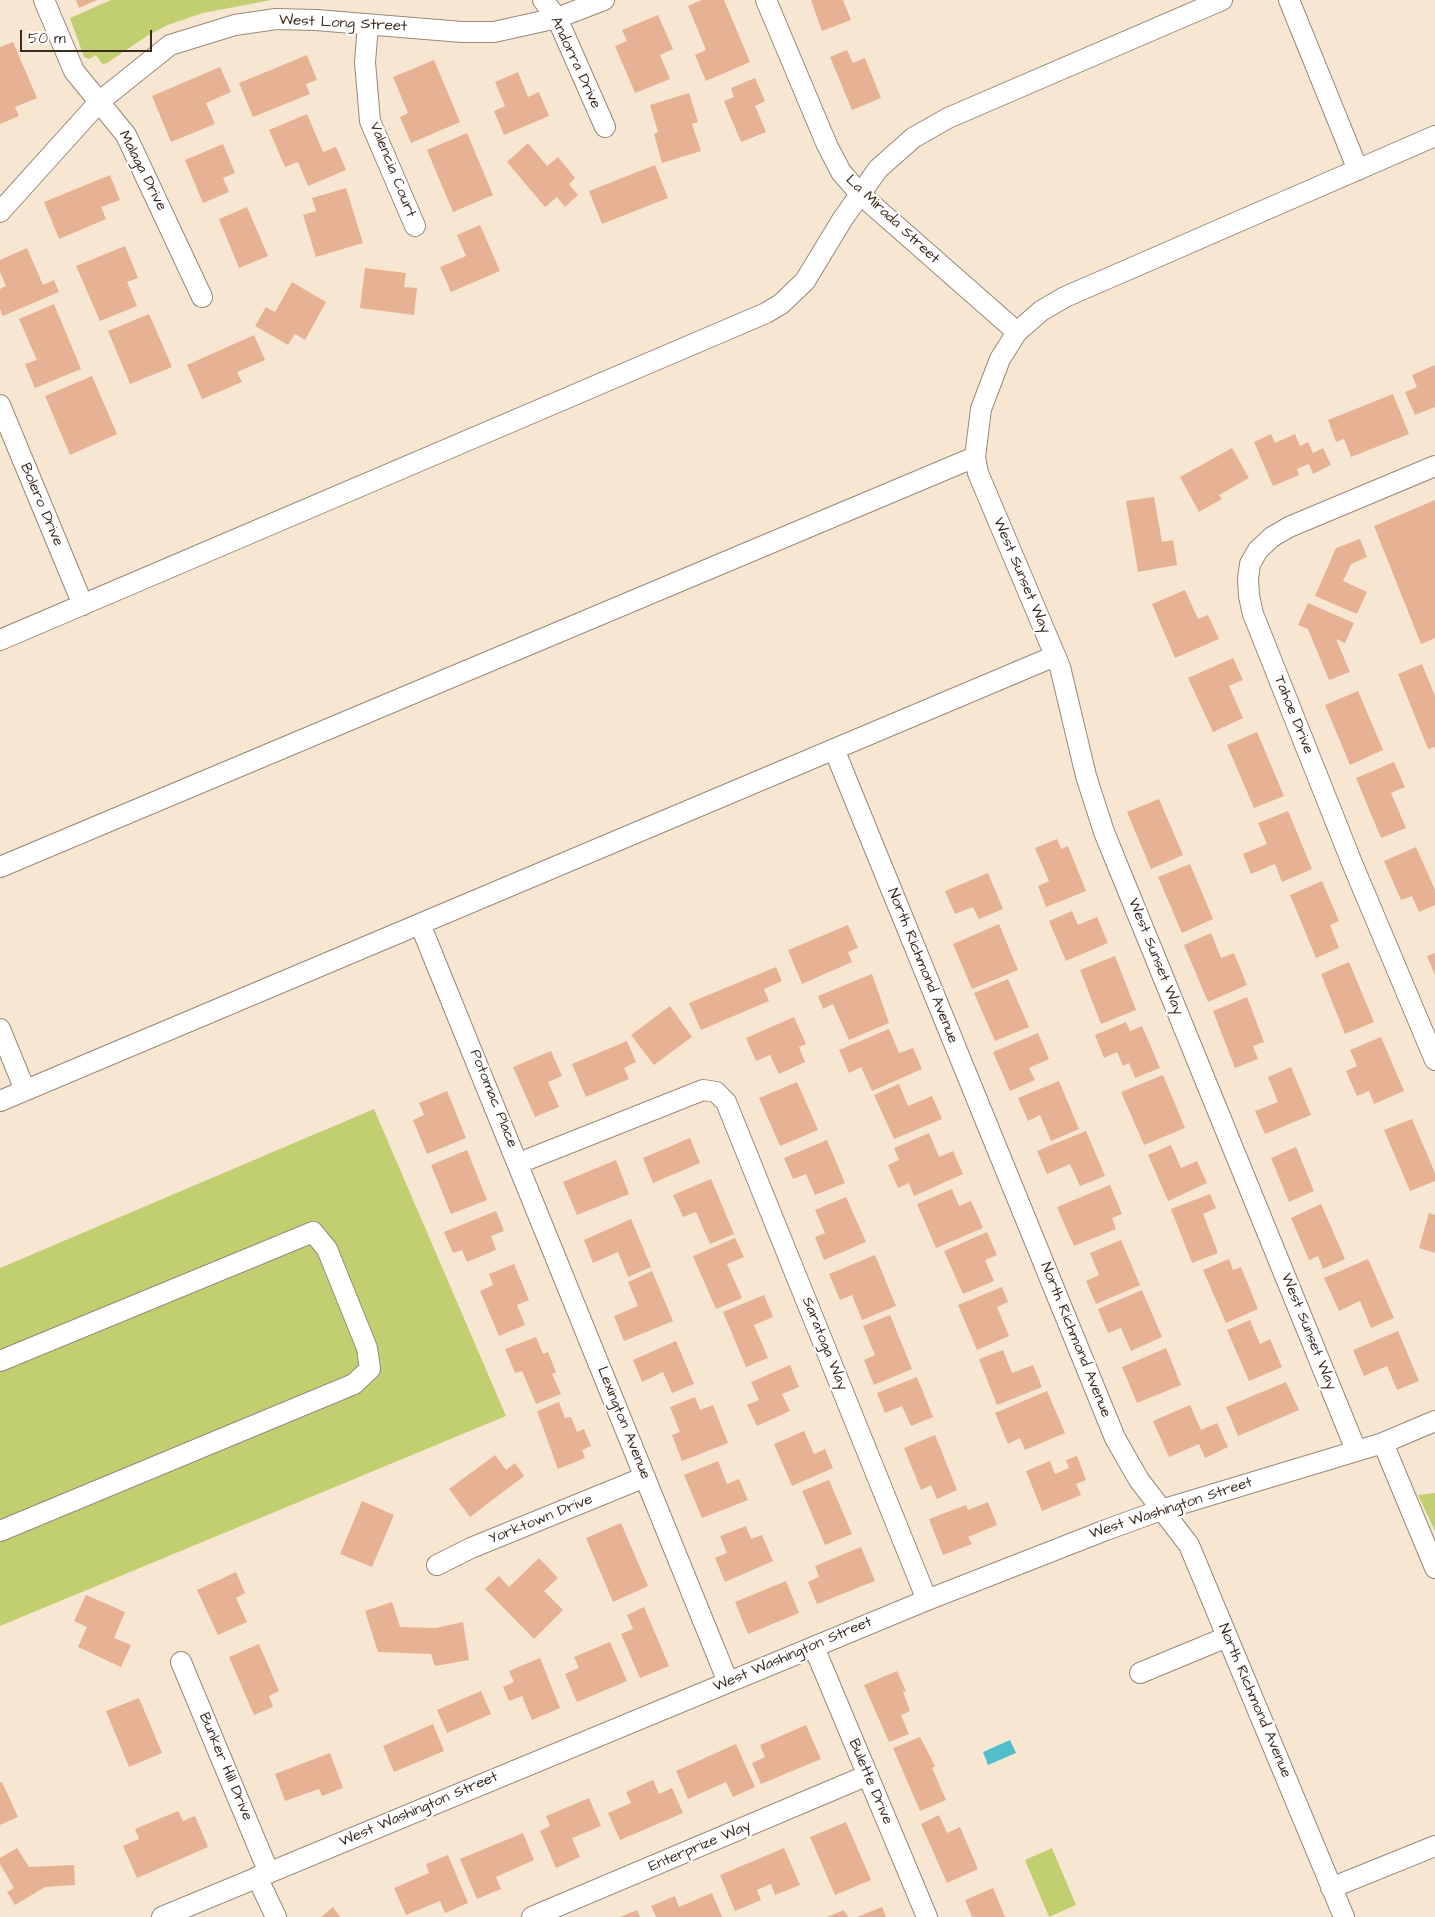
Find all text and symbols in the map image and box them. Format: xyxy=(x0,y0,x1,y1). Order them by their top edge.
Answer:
street label: West Long Street xyxy=(279,12,407,36)
street label: Andorra Drive xyxy=(546,14,604,112)
scale bar xyxy=(22,20,155,52)
text: 50 m xyxy=(28,28,66,49)
street label: Valencia Court xyxy=(365,120,419,220)
street label: Malaga Drive xyxy=(114,128,170,214)
street label: La Mirada Street xyxy=(841,172,943,268)
street label: Bolero Drive xyxy=(15,461,67,549)
street label: West Sunset Way xyxy=(988,515,1054,637)
street label: Tahoe Drive xyxy=(1269,673,1317,757)
street label: North Richmond Avenue xyxy=(883,886,961,1046)
street label: West Sunset Way xyxy=(1123,896,1187,1018)
street label: Potomac Place xyxy=(465,1047,521,1151)
street label: North Richmond Avenue xyxy=(1036,1260,1114,1420)
street label: West Sunset Way xyxy=(1276,1271,1340,1393)
street label: Saratoga Way xyxy=(797,1295,851,1393)
street label: Lexington Avenue xyxy=(592,1364,654,1482)
street label: West Washington Street xyxy=(1087,1474,1255,1544)
street label: Yorktown Drive xyxy=(487,1491,595,1549)
street label: West Washington Street xyxy=(711,1613,875,1697)
street label: North Richmond Avenue xyxy=(1213,1621,1295,1781)
street label: Bunker Hill Drive xyxy=(194,1710,256,1824)
street label: Bulette Drive xyxy=(844,1737,896,1827)
street label: West Washington Street xyxy=(337,1768,501,1852)
street label: Enterprize Way xyxy=(646,1817,754,1877)

